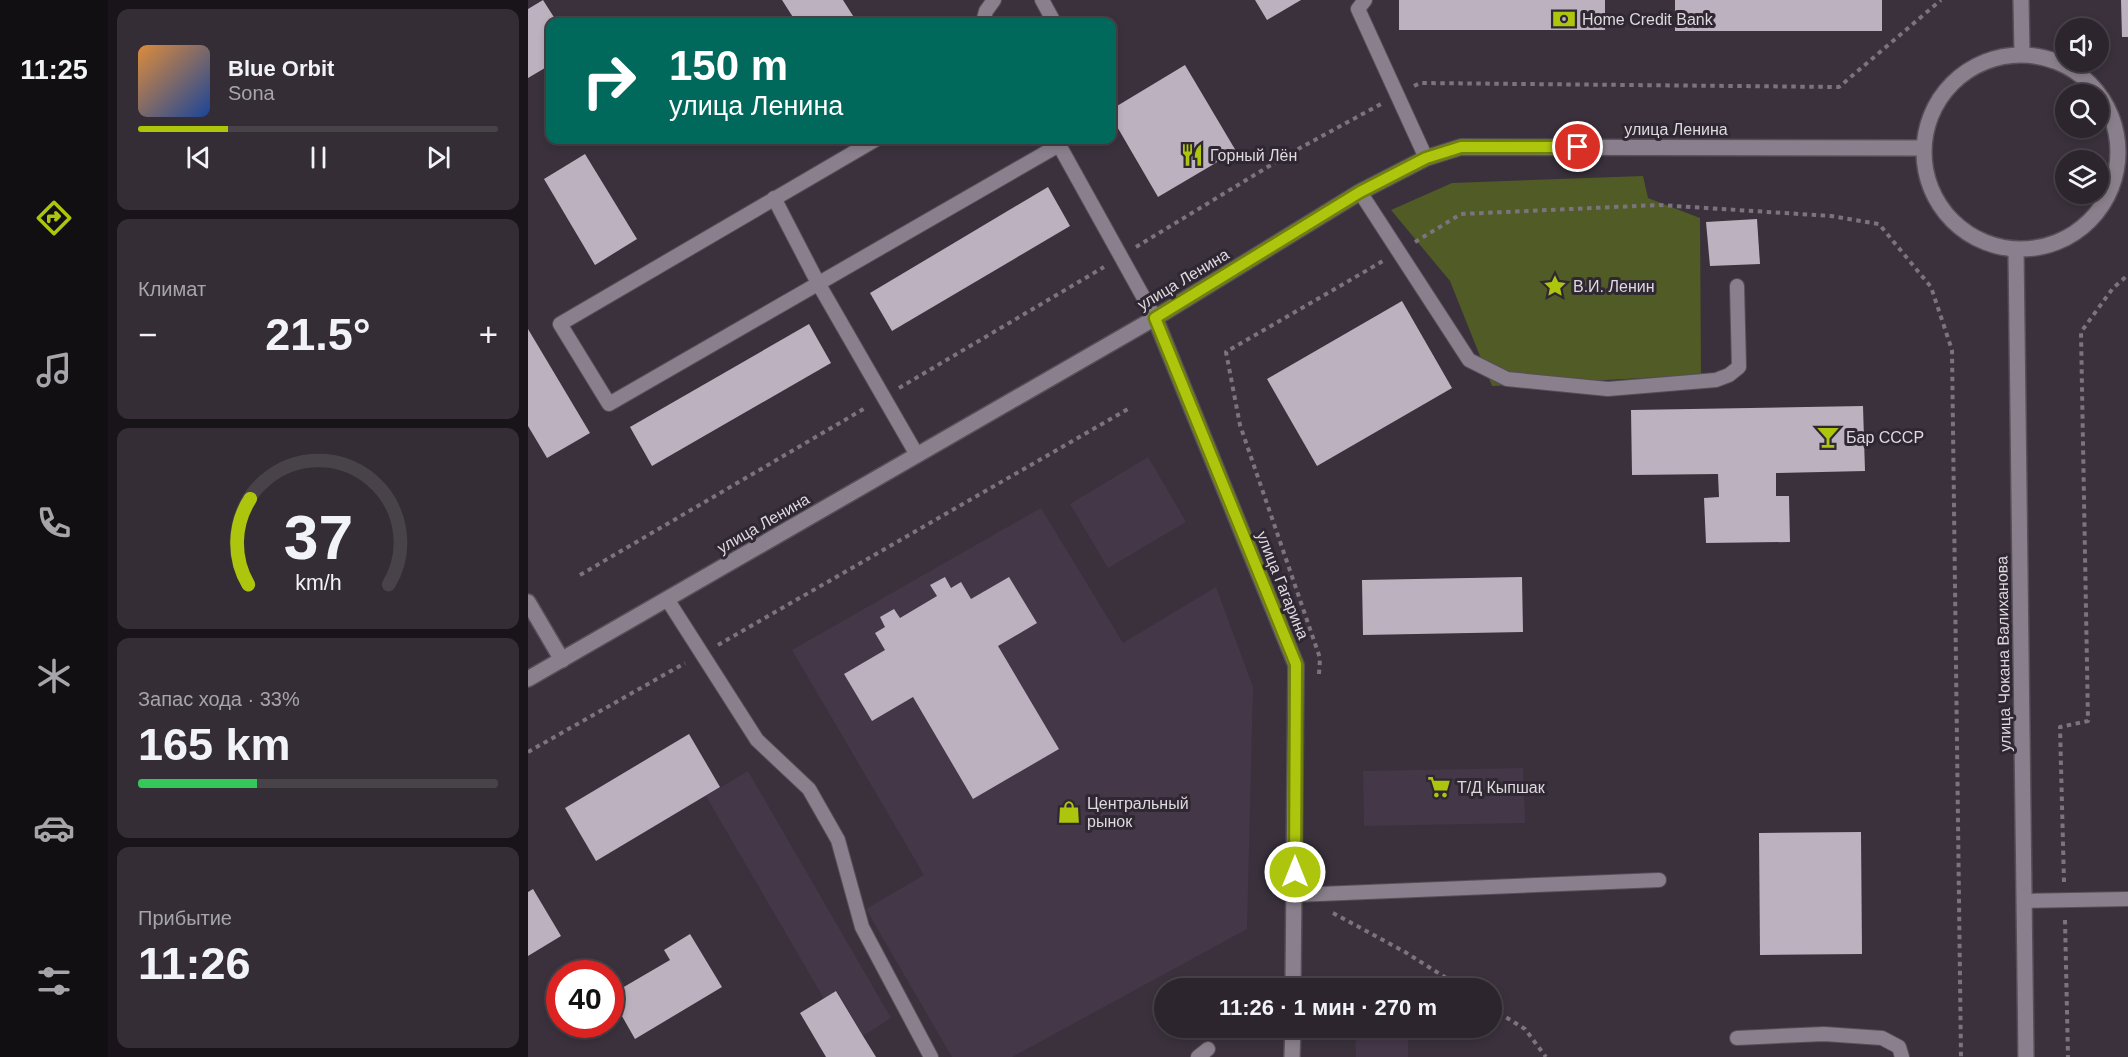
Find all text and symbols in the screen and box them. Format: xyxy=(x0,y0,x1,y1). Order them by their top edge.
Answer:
bank icon: Home Credit Bank xyxy=(1551,6,1577,32)
place label: Home Credit Bank xyxy=(1582,11,1714,28)
map controls xyxy=(2055,18,2109,204)
button: sound xyxy=(2055,18,2109,72)
icon: right xyxy=(570,42,648,120)
text: 150 m xyxy=(669,42,788,89)
text: 11:25 xyxy=(20,55,88,85)
text: Blue Orbit xyxy=(228,56,334,81)
text: Sona xyxy=(228,82,275,104)
button: search xyxy=(2055,84,2109,138)
text: улица Ленина xyxy=(669,91,843,121)
pin xyxy=(1552,121,1603,172)
street label: улица Ленина xyxy=(1624,121,1728,138)
icon: arrive xyxy=(1561,130,1594,163)
icon: previous xyxy=(182,141,215,174)
icon: pause xyxy=(302,141,335,174)
icon: next xyxy=(422,141,455,174)
restaurant icon: Горный Лён xyxy=(1179,142,1205,168)
place label: Горный Лён xyxy=(1210,147,1297,164)
button: layers xyxy=(2055,150,2109,204)
icon: directions xyxy=(33,197,75,239)
street label: улица Ленина xyxy=(1135,245,1232,313)
place icon: В.И. Ленин xyxy=(1542,273,1568,299)
text: Климат xyxy=(138,278,206,300)
place label: В.И. Ленин xyxy=(1573,278,1655,295)
text: 21.5° xyxy=(265,309,371,360)
text: − xyxy=(138,316,157,353)
text: + xyxy=(479,316,498,353)
icon: music xyxy=(33,349,75,391)
bar icon: Бар СССР xyxy=(1815,424,1841,450)
place label: Бар СССР xyxy=(1846,429,1924,446)
street label: улица Ленина xyxy=(714,490,812,557)
icon: phone xyxy=(33,502,75,544)
text: 37 xyxy=(283,504,353,573)
street label: улица Гагарина xyxy=(1253,529,1312,642)
street label: улица Чокана Валиханова xyxy=(1993,556,2014,752)
text: km/h xyxy=(295,572,341,596)
icon: climate xyxy=(33,655,75,697)
text: Запас хода · 33% xyxy=(138,688,300,710)
text: 165 km xyxy=(138,719,291,770)
supermarket icon: Т/Д Кыпшак xyxy=(1426,774,1452,800)
place label: Т/Д Кыпшак xyxy=(1457,779,1546,796)
place label: Центральный рынок xyxy=(1087,795,1189,830)
shop icon: Центральный рынок xyxy=(1056,799,1082,825)
icon: car xyxy=(33,807,75,849)
position arrow xyxy=(1263,840,1327,904)
text: Прибытие xyxy=(138,907,232,929)
text: 11:26 xyxy=(138,938,251,989)
icon: filters xyxy=(33,960,75,1002)
speed limit sign: 40 xyxy=(546,960,624,1038)
text: 11:26 · 1 мин · 270 m xyxy=(1219,995,1437,1020)

